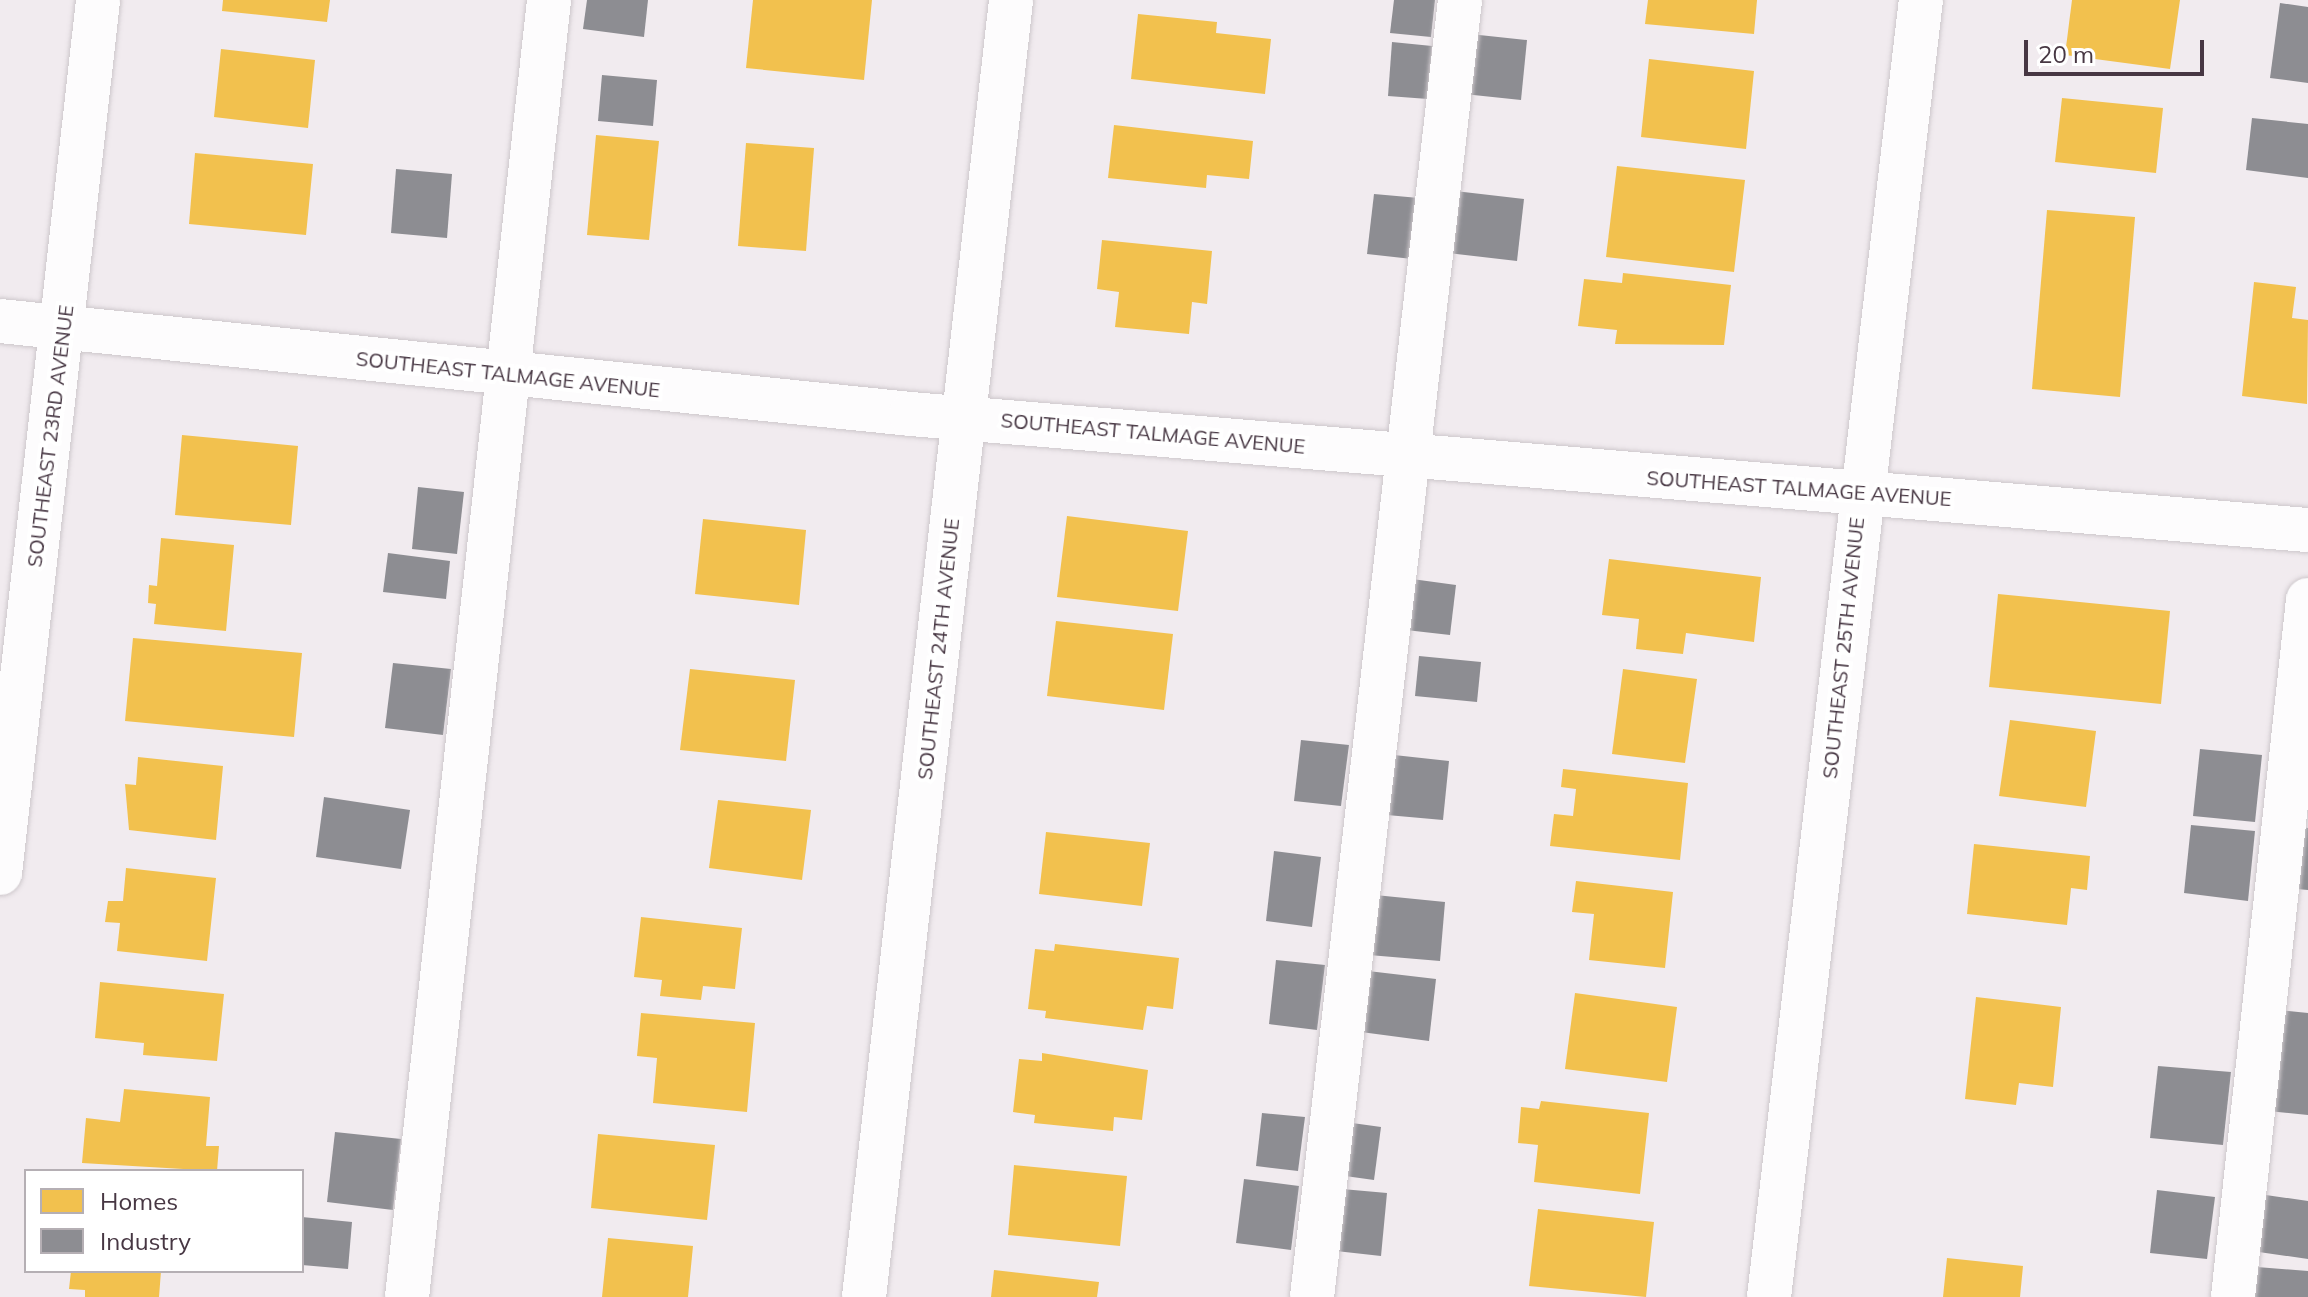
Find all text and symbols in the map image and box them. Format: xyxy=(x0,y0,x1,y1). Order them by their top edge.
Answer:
scale bar xyxy=(2028,24,2208,74)
text: 20 m xyxy=(2038,39,2094,69)
street label: SOUTHEAST 23RD AVENUE xyxy=(22,304,78,568)
street label: SOUTHEAST TALMAGE AVENUE xyxy=(355,346,661,402)
street label: SOUTHEAST TALMAGE AVENUE xyxy=(1000,408,1306,458)
street label: SOUTHEAST TALMAGE AVENUE xyxy=(1646,465,1952,511)
street label: SOUTHEAST 25TH AVENUE xyxy=(1817,516,1869,780)
street label: SOUTHEAST 24TH AVENUE xyxy=(912,517,964,781)
legend xyxy=(24,1169,304,1273)
text: Homes xyxy=(100,1186,178,1216)
text: Industry xyxy=(100,1226,191,1256)

